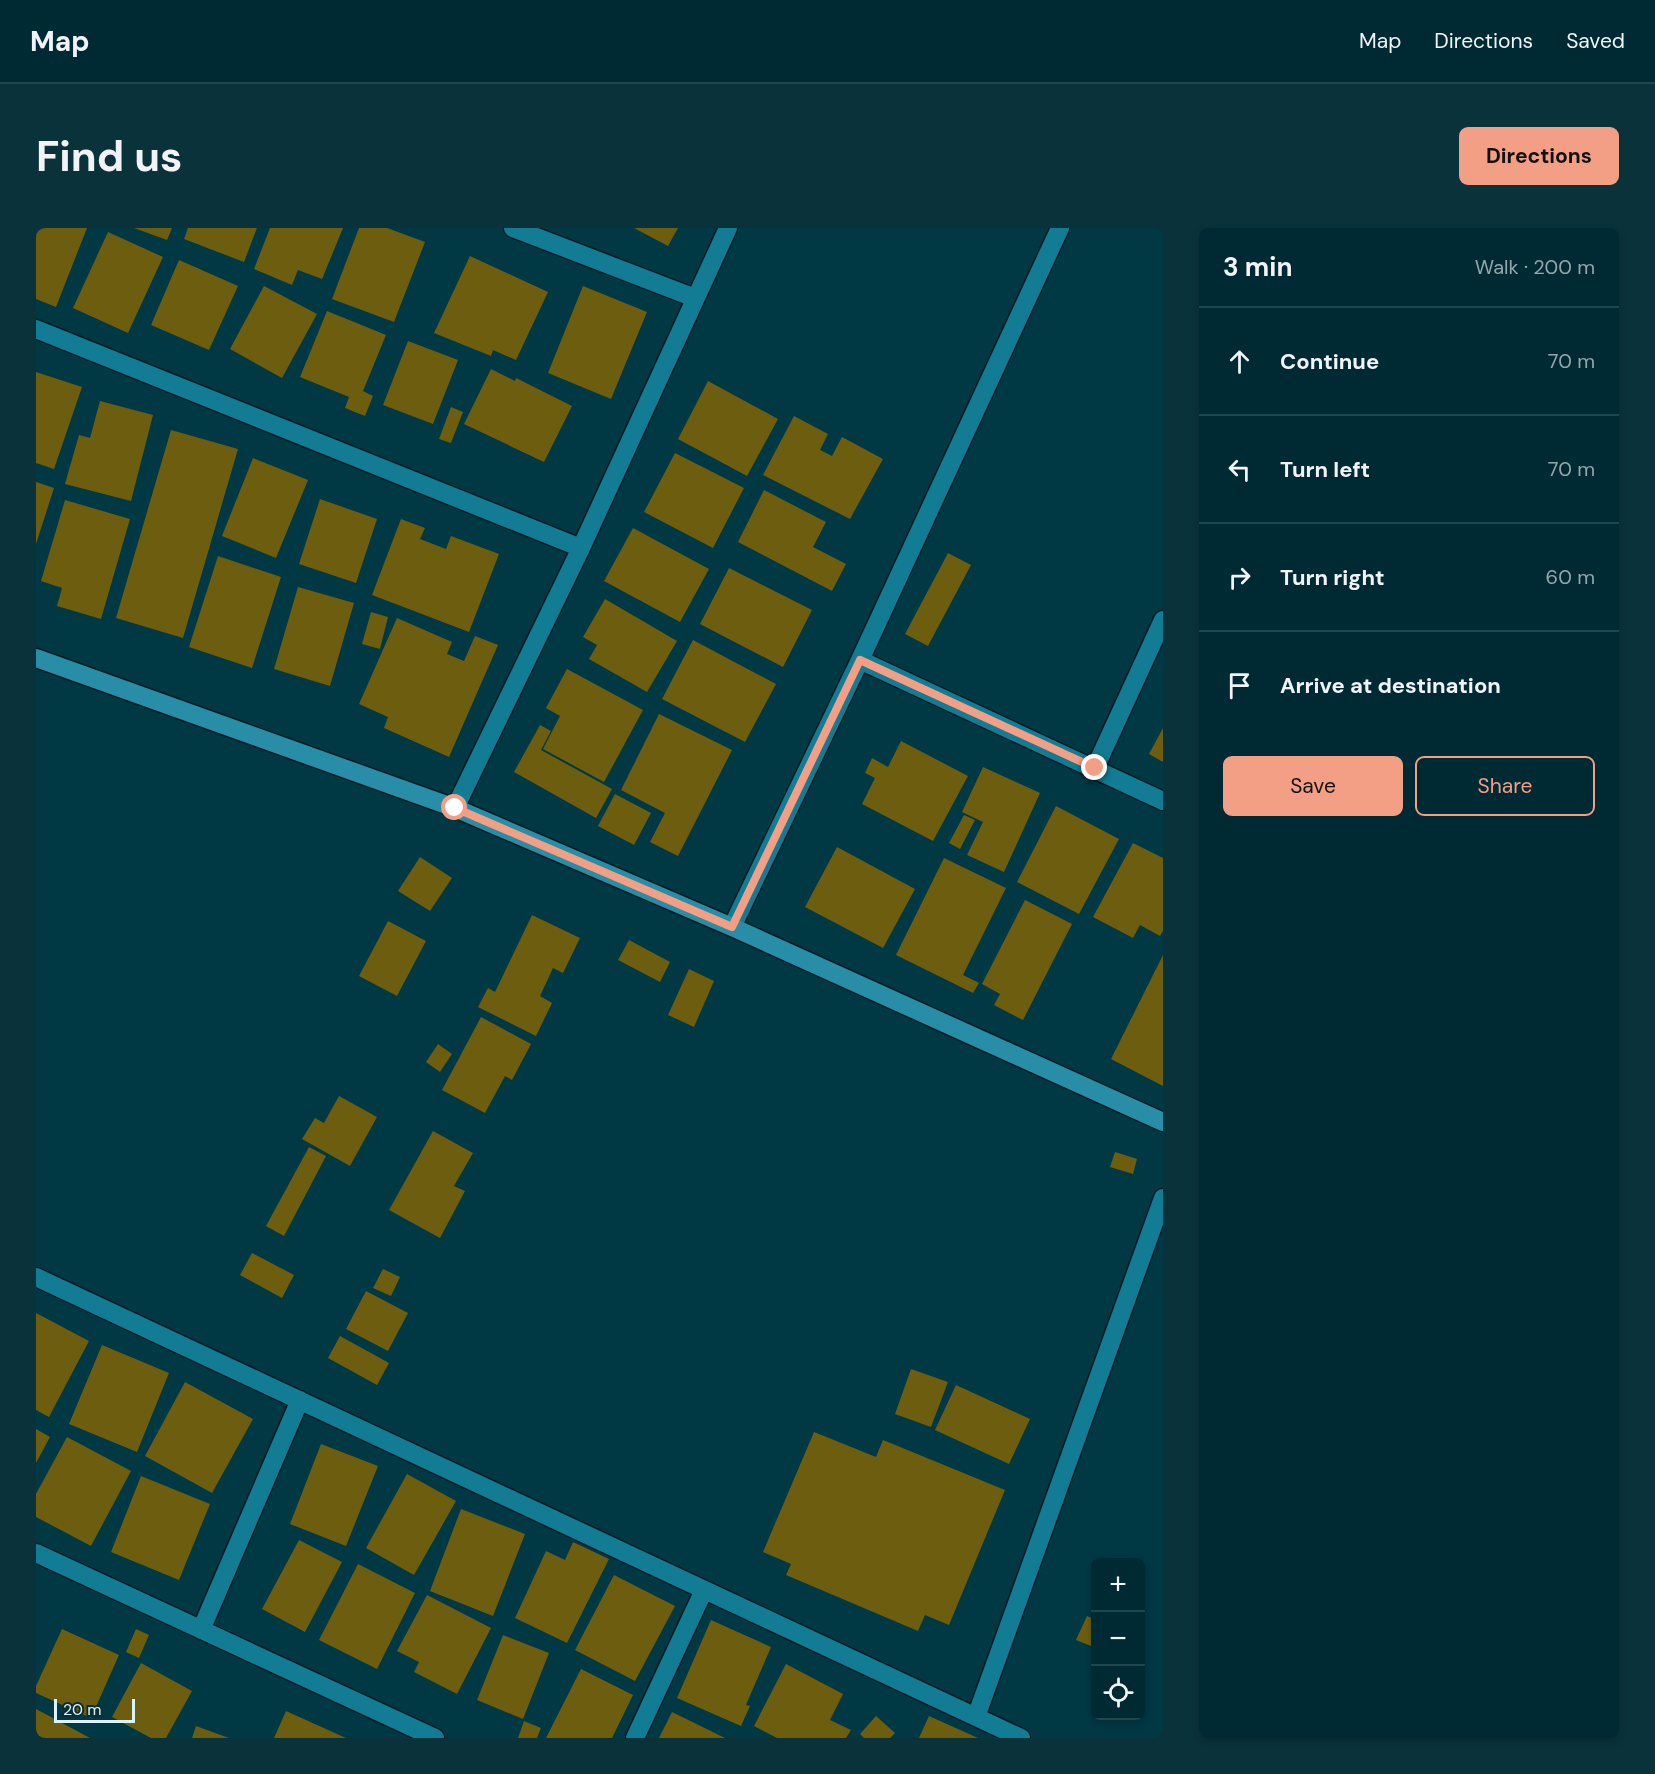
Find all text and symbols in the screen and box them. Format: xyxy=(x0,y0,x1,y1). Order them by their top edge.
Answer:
text: Map xyxy=(30,23,90,60)
text: Map xyxy=(1359,27,1401,55)
text: Directions xyxy=(1434,27,1533,55)
text: Saved xyxy=(1566,27,1625,55)
button: Directions xyxy=(1459,127,1619,185)
text: Find us xyxy=(36,129,182,184)
text: 3 min xyxy=(1223,250,1292,284)
text: Walk · 200 m xyxy=(1475,254,1595,280)
icon: ahead xyxy=(1223,345,1256,378)
text: Continue xyxy=(1280,347,1379,376)
text: 70 m xyxy=(1548,348,1595,374)
icon: left xyxy=(1223,453,1256,486)
text: Turn left xyxy=(1280,455,1370,484)
text: 70 m xyxy=(1548,456,1595,482)
icon: right xyxy=(1223,561,1256,594)
text: Turn right xyxy=(1280,563,1385,592)
text: 60 m xyxy=(1546,564,1595,590)
icon: arrive xyxy=(1223,669,1256,702)
text: Arrive at destination xyxy=(1280,671,1501,700)
route end xyxy=(1081,754,1107,780)
button: Save xyxy=(1223,756,1403,816)
button: Share xyxy=(1415,756,1595,816)
route start xyxy=(441,794,467,820)
map controls xyxy=(1091,1558,1145,1720)
button: + xyxy=(1091,1558,1145,1612)
button: − xyxy=(1091,1612,1145,1666)
button: locate xyxy=(1091,1666,1145,1720)
scale bar xyxy=(54,1696,135,1724)
text: 20 m xyxy=(63,1699,102,1720)

